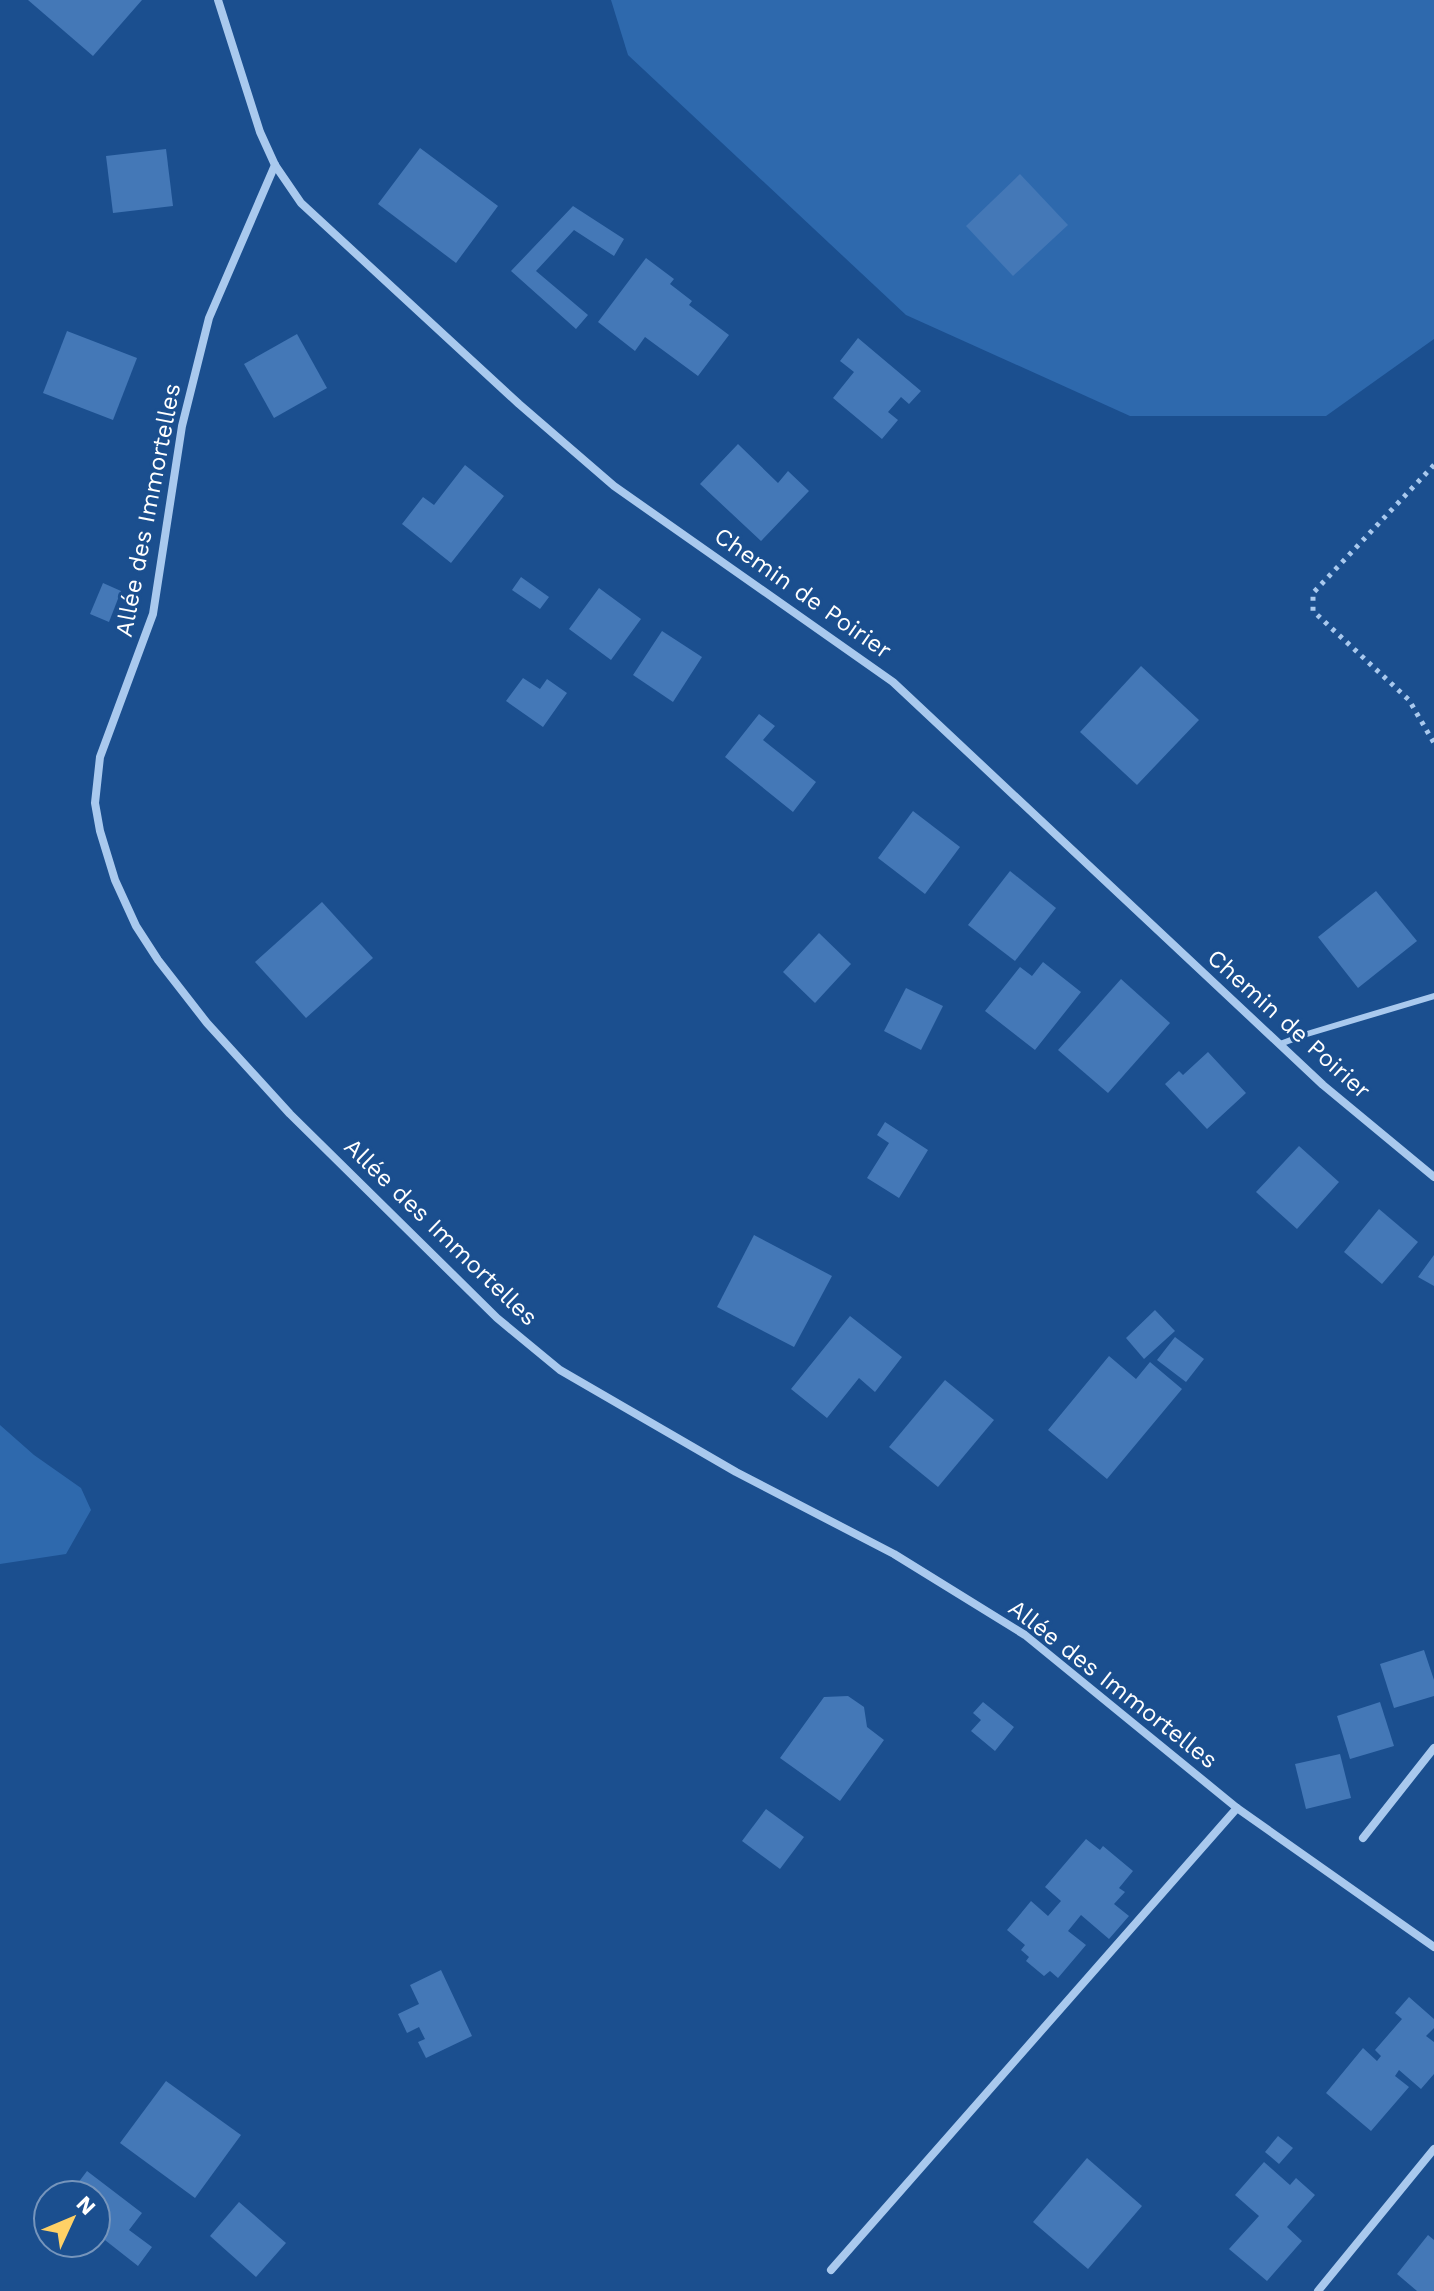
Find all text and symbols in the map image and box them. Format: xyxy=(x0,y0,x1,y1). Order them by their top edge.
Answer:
street label: Allée des Immortelles xyxy=(110,381,186,639)
street label: Chemin de Poirier xyxy=(709,521,897,665)
street label: Chemin de Poirier xyxy=(1202,943,1376,1105)
street label: Allée des Immortelles xyxy=(339,1133,543,1331)
street label: Allée des Immortelles xyxy=(1003,1594,1223,1774)
north arrow xyxy=(32,2179,112,2259)
text: N xyxy=(71,2191,101,2220)

